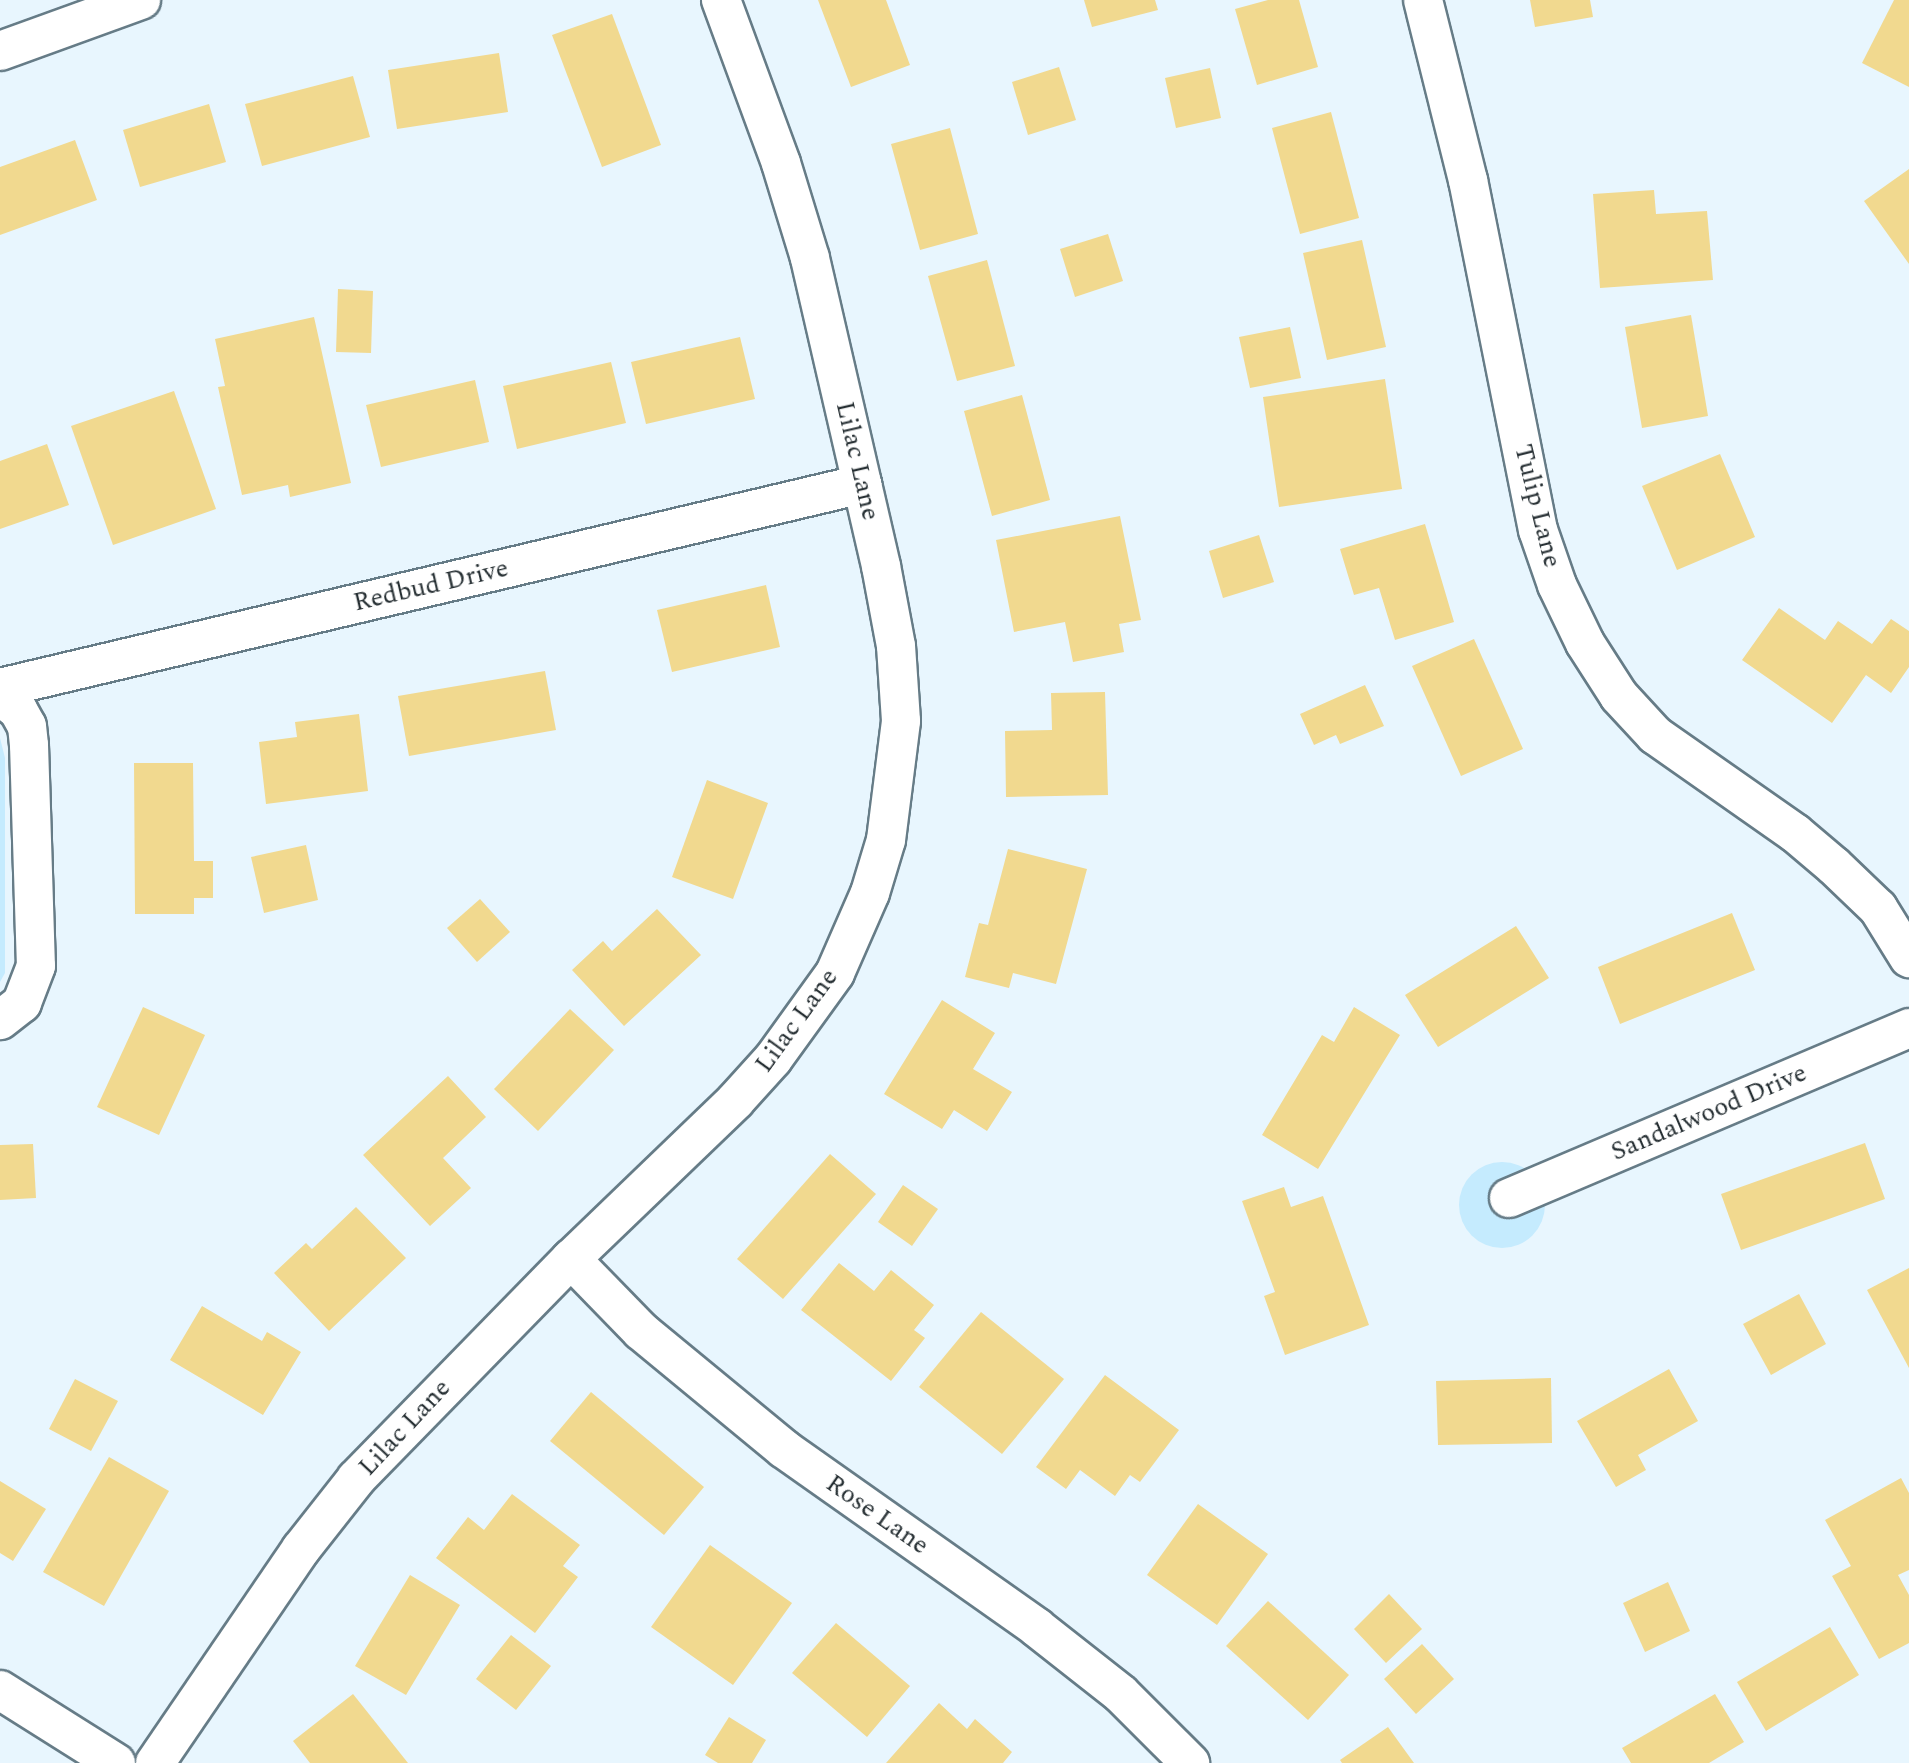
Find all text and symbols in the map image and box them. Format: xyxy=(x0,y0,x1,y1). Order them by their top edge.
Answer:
street label: Lilac Lane xyxy=(828,399,886,523)
street label: Tulip Lane xyxy=(1507,441,1567,571)
street label: Redbud Drive xyxy=(350,553,512,619)
street label: Lilac Lane xyxy=(749,963,845,1079)
street label: Sandalwood Drive xyxy=(1606,1058,1812,1168)
street label: Lilac Lane xyxy=(352,1373,458,1483)
street label: Rose Lane xyxy=(820,1468,934,1562)

